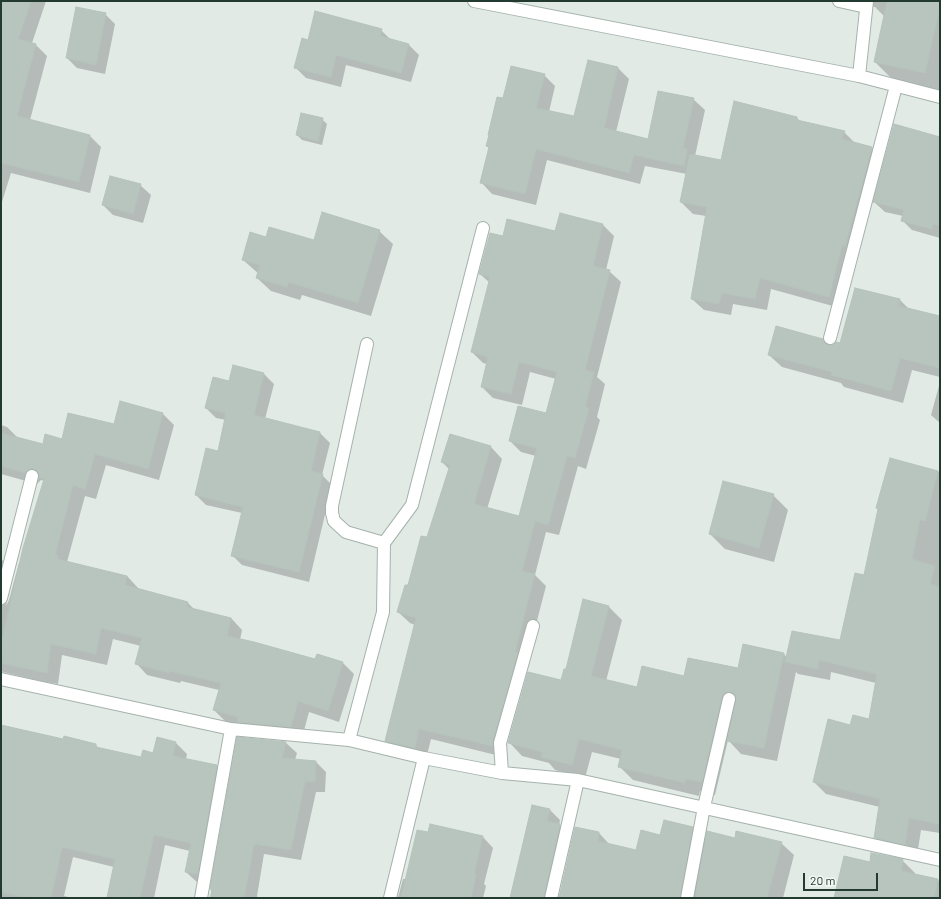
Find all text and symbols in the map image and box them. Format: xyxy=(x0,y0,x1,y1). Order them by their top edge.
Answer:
scale bar xyxy=(805,865,880,891)
text: 20 m xyxy=(810,873,836,887)

